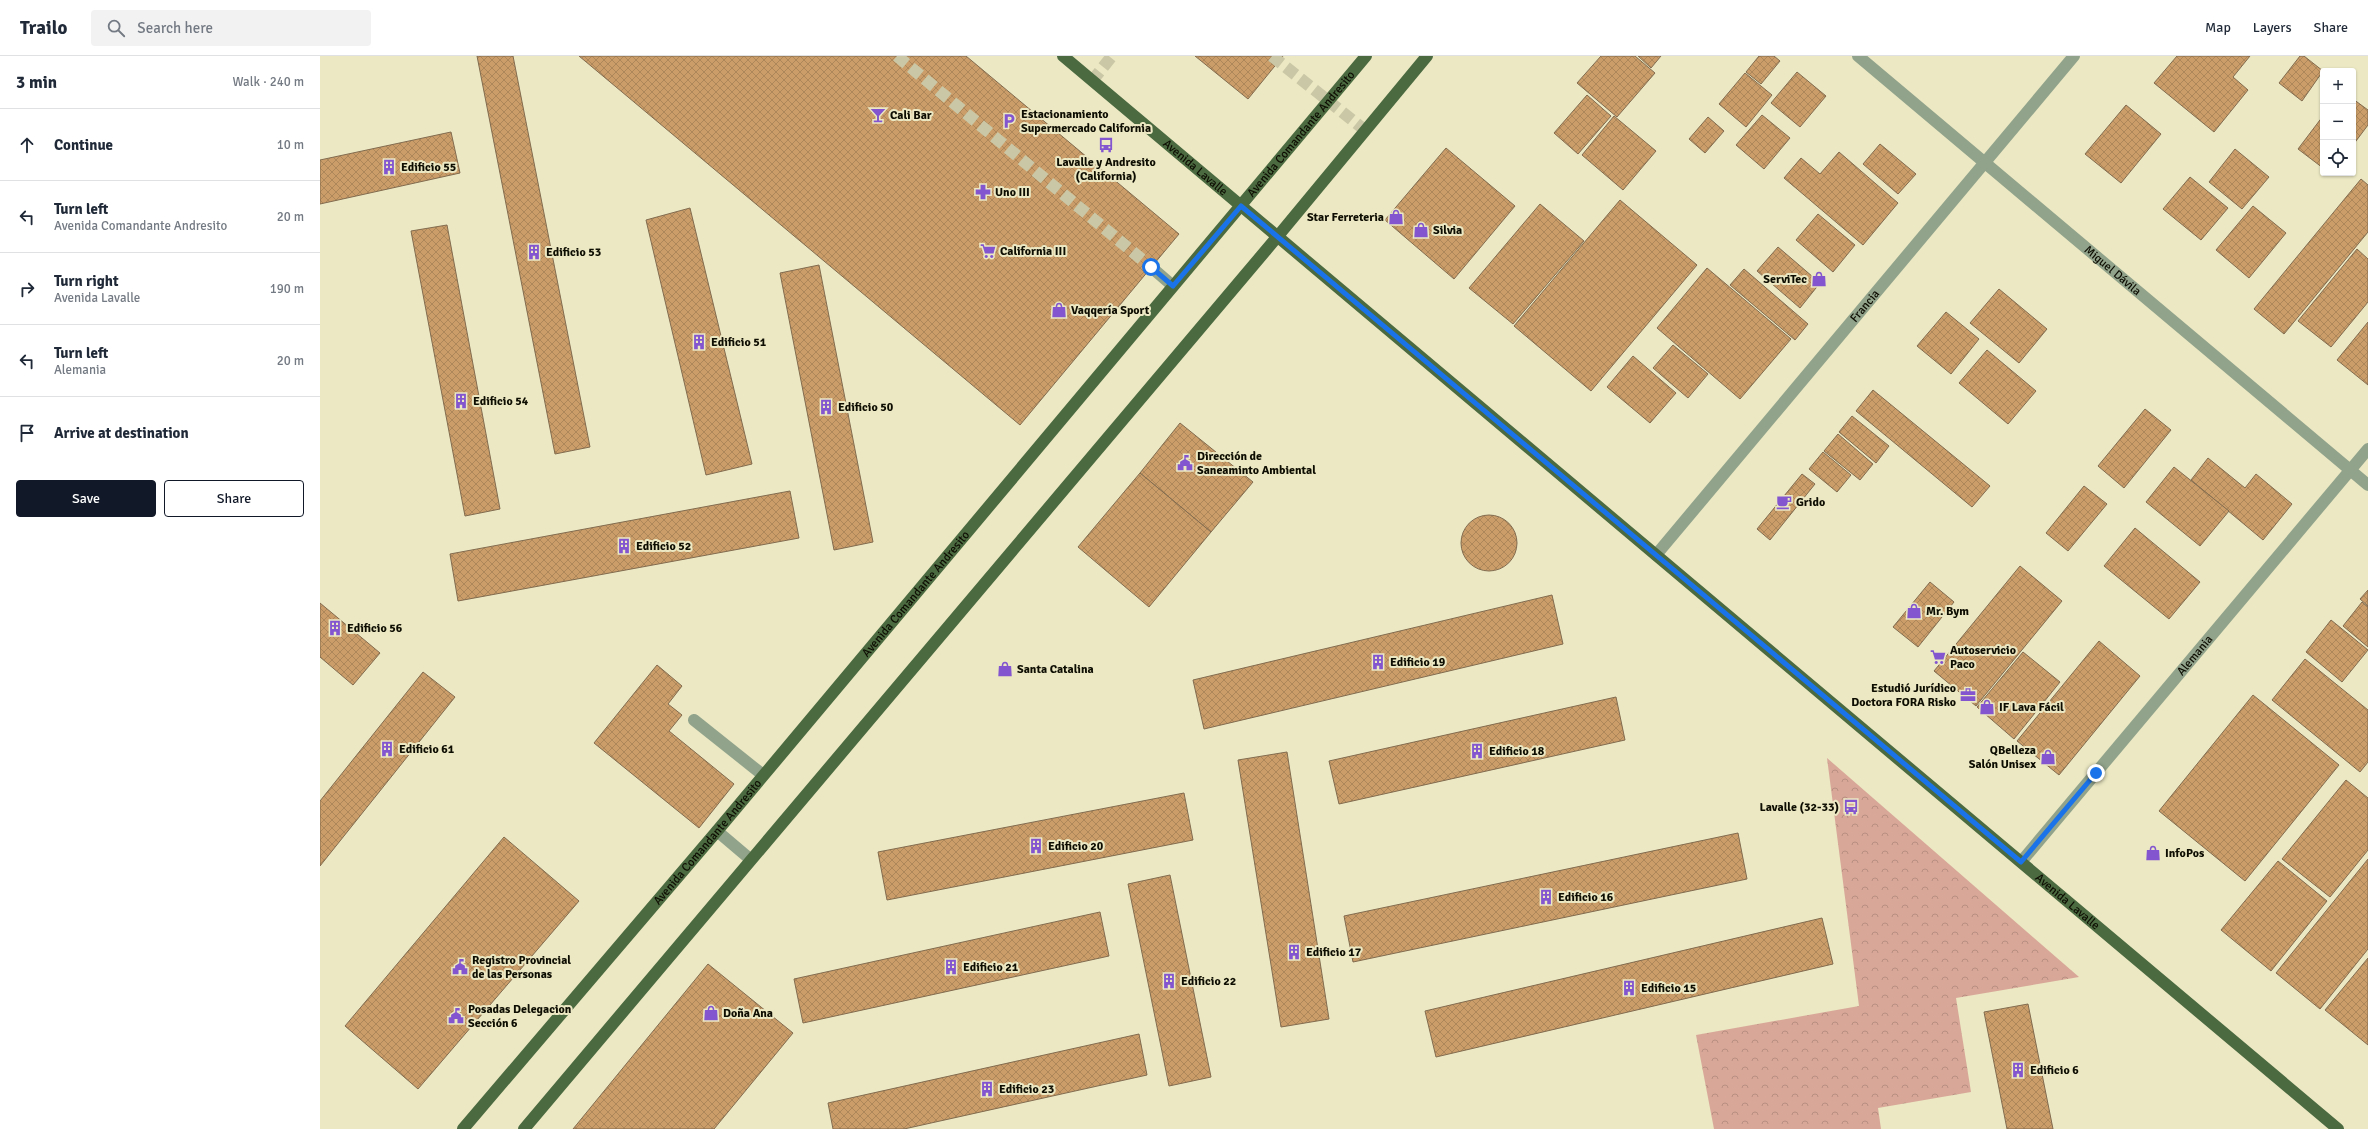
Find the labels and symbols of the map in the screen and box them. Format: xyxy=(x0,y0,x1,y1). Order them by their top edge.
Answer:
street label: Avenida Comandante Andresito xyxy=(1244,68,1358,200)
bar icon: Cali Bar xyxy=(869,106,887,124)
place label: Estacionamiento Supermercado California xyxy=(1021,107,1151,136)
place label: Cali Bar xyxy=(890,108,932,123)
parking icon: Estacionamiento Supermercado California xyxy=(1000,112,1018,130)
bus stop icon: Lavalle y Andresito (California) xyxy=(1097,136,1115,154)
street label: Avenida Lavalle xyxy=(1160,136,1230,199)
place label: Lavalle y Andresito (California) xyxy=(1056,155,1156,184)
building icon: Edificio 55 xyxy=(380,158,398,176)
place label: Edificio 55 xyxy=(401,160,456,175)
pharmacy icon: Uno III xyxy=(974,183,992,201)
place label: Uno III xyxy=(995,185,1030,200)
shop icon: Star Ferreteria xyxy=(1387,208,1405,226)
place label: Star Ferreteria xyxy=(1307,210,1384,225)
shop icon: Silvia xyxy=(1412,221,1430,239)
place label: Silvia xyxy=(1433,223,1462,238)
supermarket icon: California III xyxy=(979,242,997,260)
building icon: Edificio 53 xyxy=(525,243,543,261)
street label: Miguel Dávila xyxy=(2081,243,2144,299)
place label: California III xyxy=(1000,244,1066,259)
place label: Edificio 53 xyxy=(546,245,601,260)
route start xyxy=(1142,258,1160,276)
shop icon: ServiTec xyxy=(1810,270,1828,288)
place label: ServiTec xyxy=(1763,272,1807,287)
street label: Francia xyxy=(1847,287,1883,326)
shop icon: Vaqqería Sport xyxy=(1050,301,1068,319)
place label: Vaqqería Sport xyxy=(1071,303,1150,318)
building icon: Edificio 51 xyxy=(690,333,708,351)
place label: Edificio 51 xyxy=(711,335,767,350)
building icon: Edificio 54 xyxy=(452,392,470,410)
place label: Edificio 54 xyxy=(473,394,529,409)
building icon: Edificio 50 xyxy=(817,398,835,416)
place label: Edificio 50 xyxy=(838,400,894,415)
place label: Dirección de Saneaminto Ambiental xyxy=(1197,449,1316,478)
public building icon: Dirección de Saneaminto Ambiental xyxy=(1176,454,1194,472)
cafe icon: Grido xyxy=(1775,493,1793,511)
place label: Grido xyxy=(1796,495,1825,510)
street label: Avenida Comandante Andresito xyxy=(859,528,973,660)
building icon: Edificio 52 xyxy=(615,537,633,555)
place label: Edificio 52 xyxy=(636,539,691,554)
shop icon: Mr. Bym xyxy=(1905,602,1923,620)
place label: Mr. Bym xyxy=(1926,604,1969,619)
building icon: Edificio 56 xyxy=(326,619,344,637)
place label: Edificio 56 xyxy=(347,621,403,636)
street label: Alemania xyxy=(2174,632,2216,679)
place label: Autoservicio Paco xyxy=(1950,643,2016,672)
supermarket icon: Autoservicio Paco xyxy=(1929,648,1947,666)
building icon: Edificio 19 xyxy=(1369,653,1387,671)
place label: Edificio 19 xyxy=(1390,655,1446,670)
shop icon: Santa Catalina xyxy=(996,660,1014,678)
place label: Santa Catalina xyxy=(1017,662,1094,677)
place label: Estudió Jurídico Doctora FORA Risko xyxy=(1851,681,1956,710)
office icon: Estudió Jurídico Doctora FORA Risko xyxy=(1959,686,1977,704)
shop icon: IF Lava Fácil xyxy=(1978,698,1996,716)
place label: IF Lava Fácil xyxy=(1999,700,2064,715)
building icon: Edificio 61 xyxy=(378,740,396,758)
place label: Edificio 61 xyxy=(399,742,455,757)
building icon: Edificio 18 xyxy=(1468,742,1486,760)
place label: QBelleza Salón Unisex xyxy=(1969,743,2036,772)
place label: Edificio 18 xyxy=(1489,744,1545,759)
shop icon: QBelleza Salón Unisex xyxy=(2039,748,2057,766)
route end xyxy=(2087,764,2105,782)
street label: Avenida Comandante Andresito xyxy=(650,776,765,908)
bus stop icon: Lavalle (32-33) xyxy=(1842,798,1860,816)
place label: Lavalle (32-33) xyxy=(1760,800,1839,815)
building icon: Edificio 20 xyxy=(1027,837,1045,855)
place label: Edificio 20 xyxy=(1048,839,1104,854)
shop icon: InfoPos xyxy=(2144,844,2162,862)
place label: InfoPos xyxy=(2165,846,2205,861)
street label: Avenida Lavalle xyxy=(2032,870,2103,933)
building icon: Edificio 16 xyxy=(1537,888,1555,906)
place label: Edificio 16 xyxy=(1558,890,1614,905)
building icon: Edificio 17 xyxy=(1285,943,1303,961)
place label: Edificio 17 xyxy=(1306,945,1362,960)
place label: Registro Provincial de las Personas xyxy=(472,953,571,982)
public building icon: Registro Provincial de las Personas xyxy=(451,958,469,976)
building icon: Edificio 21 xyxy=(942,958,960,976)
place label: Edificio 21 xyxy=(963,960,1019,975)
building icon: Edificio 22 xyxy=(1160,972,1178,990)
place label: Edificio 22 xyxy=(1181,974,1236,989)
building icon: Edificio 15 xyxy=(1620,979,1638,997)
place label: Edificio 15 xyxy=(1641,981,1696,996)
place label: Posadas Delegacion Sección 6 xyxy=(468,1002,572,1031)
shop icon: Doña Ana xyxy=(702,1004,720,1022)
place label: Doña Ana xyxy=(723,1006,773,1021)
public building icon: Posadas Delegacion Sección 6 xyxy=(447,1007,465,1025)
building icon: Edificio 6 xyxy=(2009,1061,2027,1079)
place label: Edificio 6 xyxy=(2030,1063,2079,1078)
building icon: Edificio 23 xyxy=(978,1080,996,1098)
place label: Edificio 23 xyxy=(999,1082,1054,1097)

